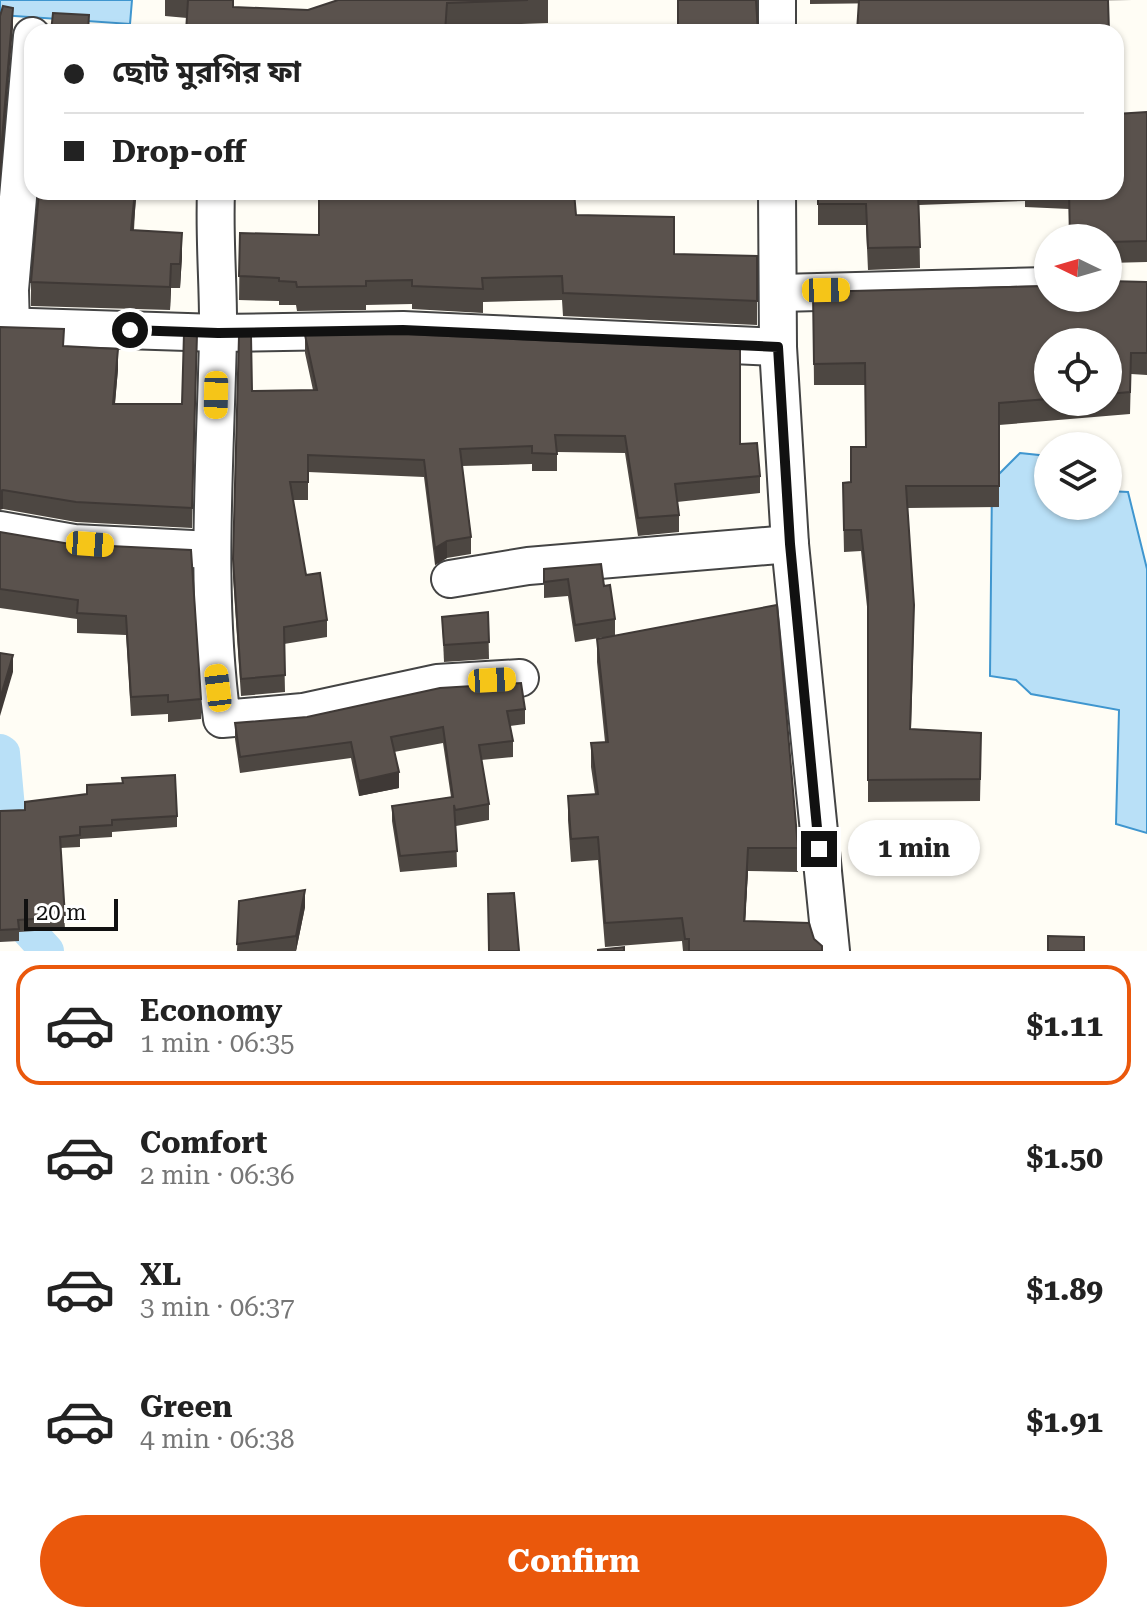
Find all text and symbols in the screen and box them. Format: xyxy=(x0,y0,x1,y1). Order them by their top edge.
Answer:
text: ছোট মুরগির ফা xyxy=(112,54,301,89)
text: Drop-off xyxy=(112,134,246,169)
north arrow xyxy=(1034,224,1122,312)
map controls xyxy=(1034,224,1122,520)
car xyxy=(802,278,850,302)
route start xyxy=(112,312,148,348)
button: locate xyxy=(1034,328,1122,416)
car xyxy=(204,371,228,419)
button: layers xyxy=(1034,432,1122,520)
car xyxy=(65,530,115,558)
car xyxy=(203,663,233,713)
car xyxy=(467,667,517,693)
callout: 1 min xyxy=(847,821,979,877)
route end xyxy=(801,831,837,867)
text: 1 min xyxy=(878,833,950,863)
scale bar xyxy=(24,895,118,931)
text: 20 m xyxy=(36,900,86,925)
icon: car xyxy=(44,989,116,1061)
text: Economy xyxy=(140,993,282,1028)
text: $1.11 xyxy=(1026,1008,1103,1043)
text: 1 min · 06:35 xyxy=(140,1028,295,1058)
icon: car xyxy=(44,1121,116,1193)
text: Comfort xyxy=(140,1125,267,1160)
text: $1.50 xyxy=(1026,1140,1103,1175)
text: 2 min · 06:36 xyxy=(140,1160,295,1190)
icon: car xyxy=(44,1253,116,1325)
text: XL xyxy=(140,1257,181,1292)
text: $1.89 xyxy=(1026,1272,1103,1307)
text: 3 min · 06:37 xyxy=(140,1292,295,1322)
icon: car xyxy=(44,1385,116,1457)
text: Green xyxy=(140,1389,232,1424)
text: $1.91 xyxy=(1026,1404,1103,1439)
text: 4 min · 06:38 xyxy=(140,1424,295,1454)
button: Confirm xyxy=(40,1515,1107,1607)

